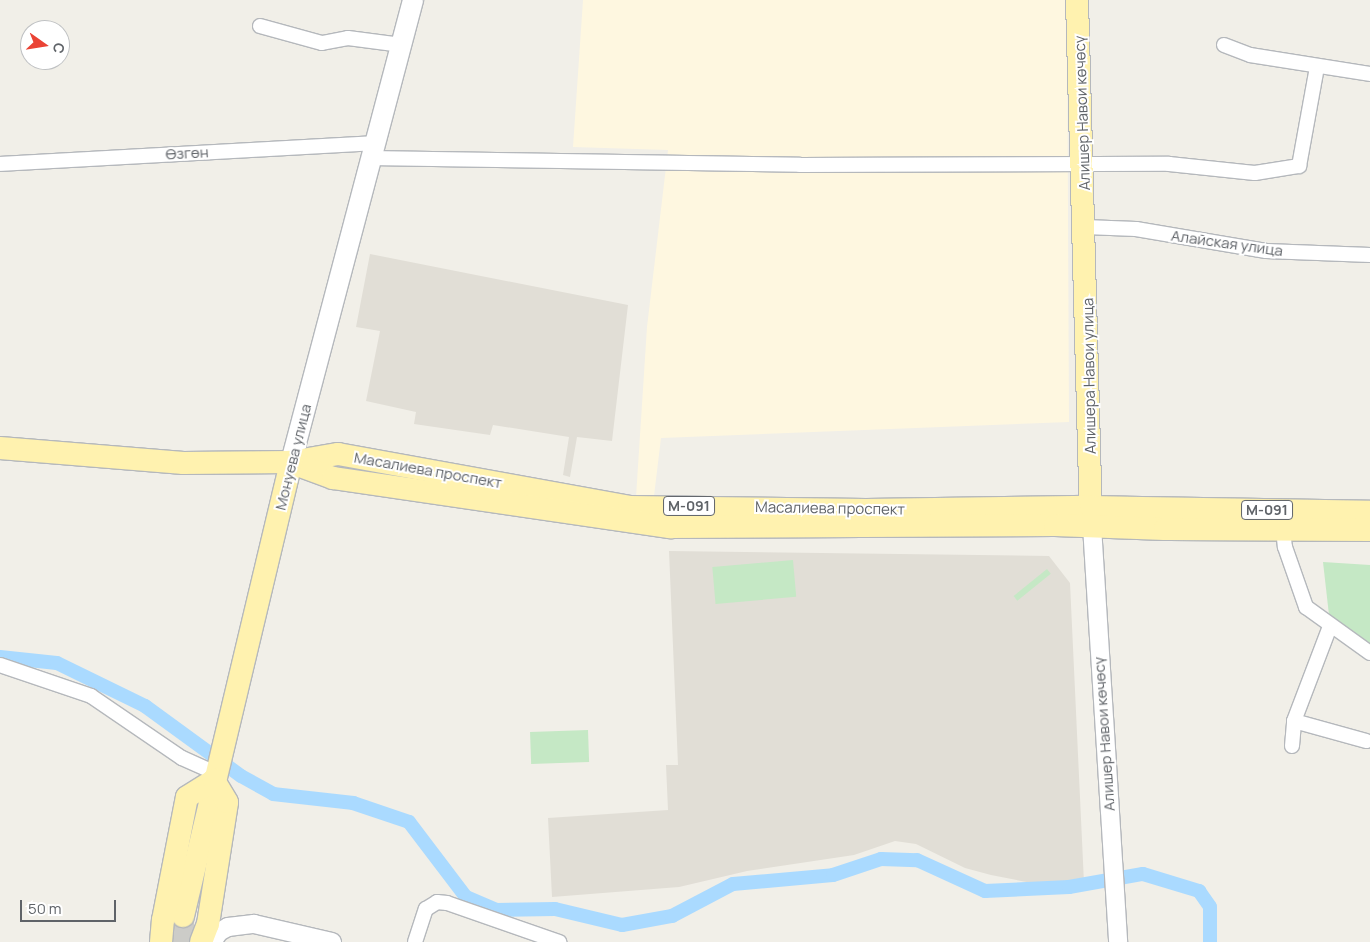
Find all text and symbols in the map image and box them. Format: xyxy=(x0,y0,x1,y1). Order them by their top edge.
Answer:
north arrow xyxy=(20,20,70,70)
street label: Алишер Навои көчөсү xyxy=(1070,35,1094,191)
text: С xyxy=(49,41,70,55)
street label: Өзгөн xyxy=(165,143,209,163)
street label: Алайская улица xyxy=(1170,226,1284,260)
street label: Алишера Навои улица xyxy=(1079,298,1099,454)
street label: Монуева улица xyxy=(271,402,315,512)
street label: Масалиева проспект xyxy=(353,448,503,492)
road number: М-091 xyxy=(663,494,715,518)
street label: Масалиева проспект xyxy=(755,498,905,518)
road number: М-091 xyxy=(1241,498,1293,522)
street label: Алишер Навои көчөсү xyxy=(1090,656,1118,812)
scale bar xyxy=(22,890,119,922)
text: 50 m xyxy=(28,898,62,919)

